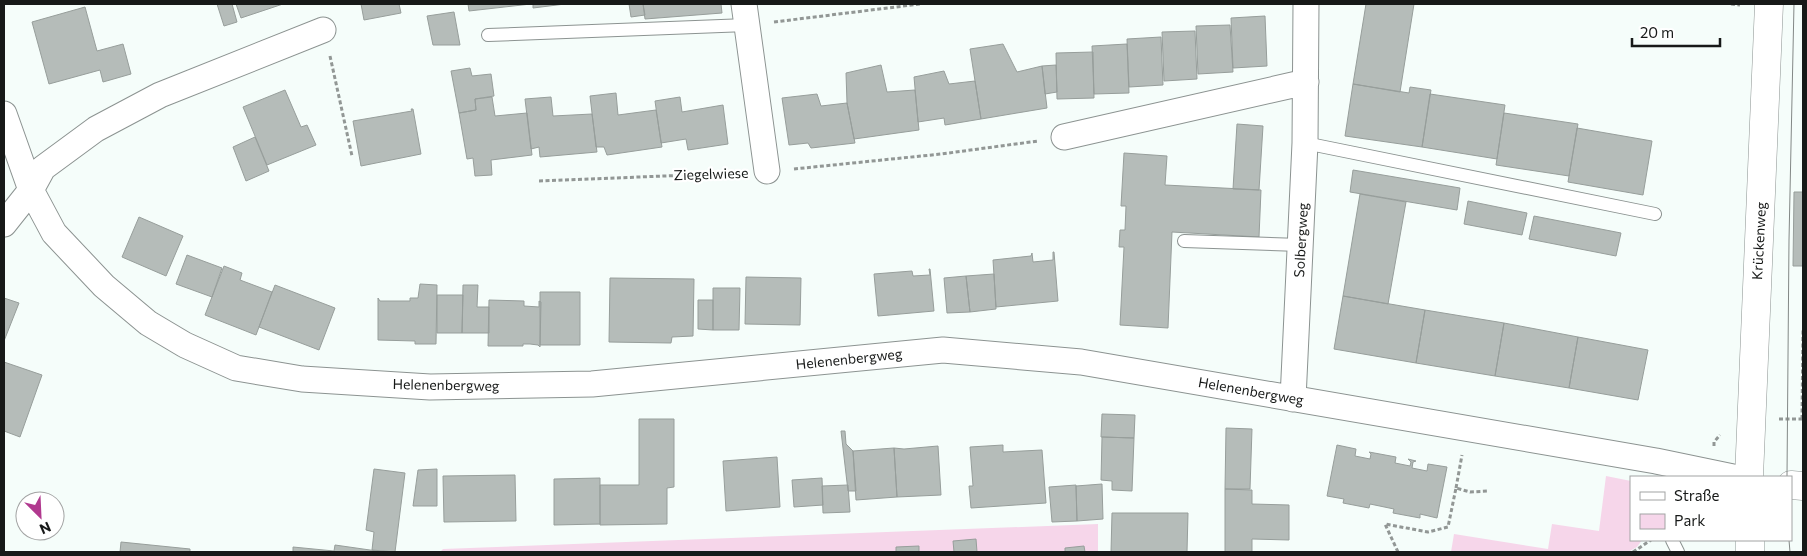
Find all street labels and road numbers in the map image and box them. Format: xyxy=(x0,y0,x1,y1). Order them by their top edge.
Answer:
street label: Ziegelwiese xyxy=(673,164,749,183)
street label: Krückenweg xyxy=(1748,201,1769,280)
street label: Solbergweg xyxy=(1290,202,1311,278)
street label: Helenenbergweg xyxy=(795,344,903,373)
street label: Helenenbergweg xyxy=(1197,373,1306,408)
street label: Helenenbergweg xyxy=(392,375,500,394)

